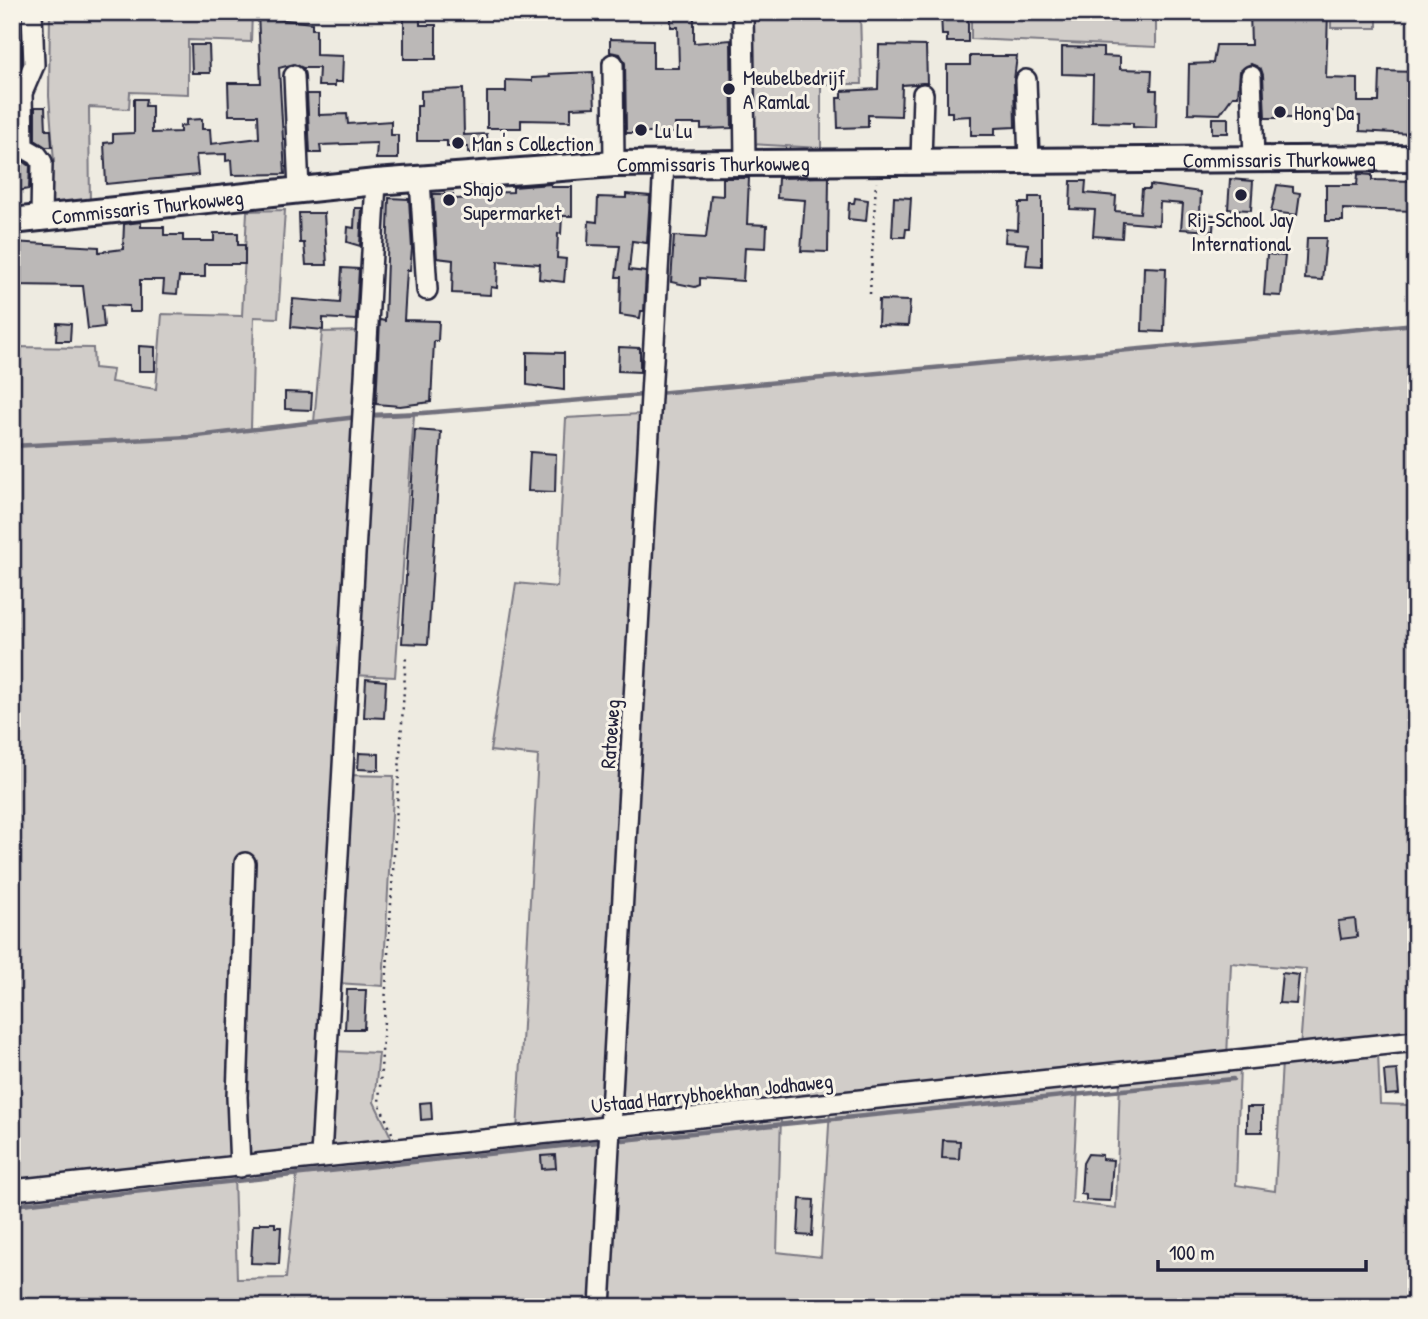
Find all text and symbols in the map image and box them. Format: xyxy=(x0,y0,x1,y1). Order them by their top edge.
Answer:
place label: Meubelbedrijf A Ramlal xyxy=(743,63,846,116)
marker: Meubelbedrijf A Ramlal xyxy=(721,81,737,97)
place label: Hong Da xyxy=(1294,98,1354,127)
marker: Hong Da xyxy=(1272,104,1288,120)
place label: Lu Lu xyxy=(655,116,693,145)
marker: Lu Lu xyxy=(633,122,649,138)
place label: Man's Collection xyxy=(472,129,594,158)
marker: Man's Collection xyxy=(450,135,466,151)
street label: Commissaris Thurkowweg xyxy=(1183,144,1376,174)
street label: Commissaris Thurkowweg xyxy=(617,148,810,178)
place label: Shajo Supermarket xyxy=(463,174,562,227)
street label: Commissaris Thurkowweg xyxy=(50,182,245,231)
marker: Rij-School Jay International xyxy=(1233,187,1249,203)
marker: Shajo Supermarket xyxy=(441,192,457,208)
place label: Rij-School Jay International xyxy=(1188,205,1294,258)
street label: Ratoeweg xyxy=(593,698,627,770)
street label: Ustaad Harrybhoekhan Jodhaweg xyxy=(590,1066,834,1120)
scale bar xyxy=(1158,1228,1367,1272)
text: 100 m xyxy=(1169,1238,1215,1267)

